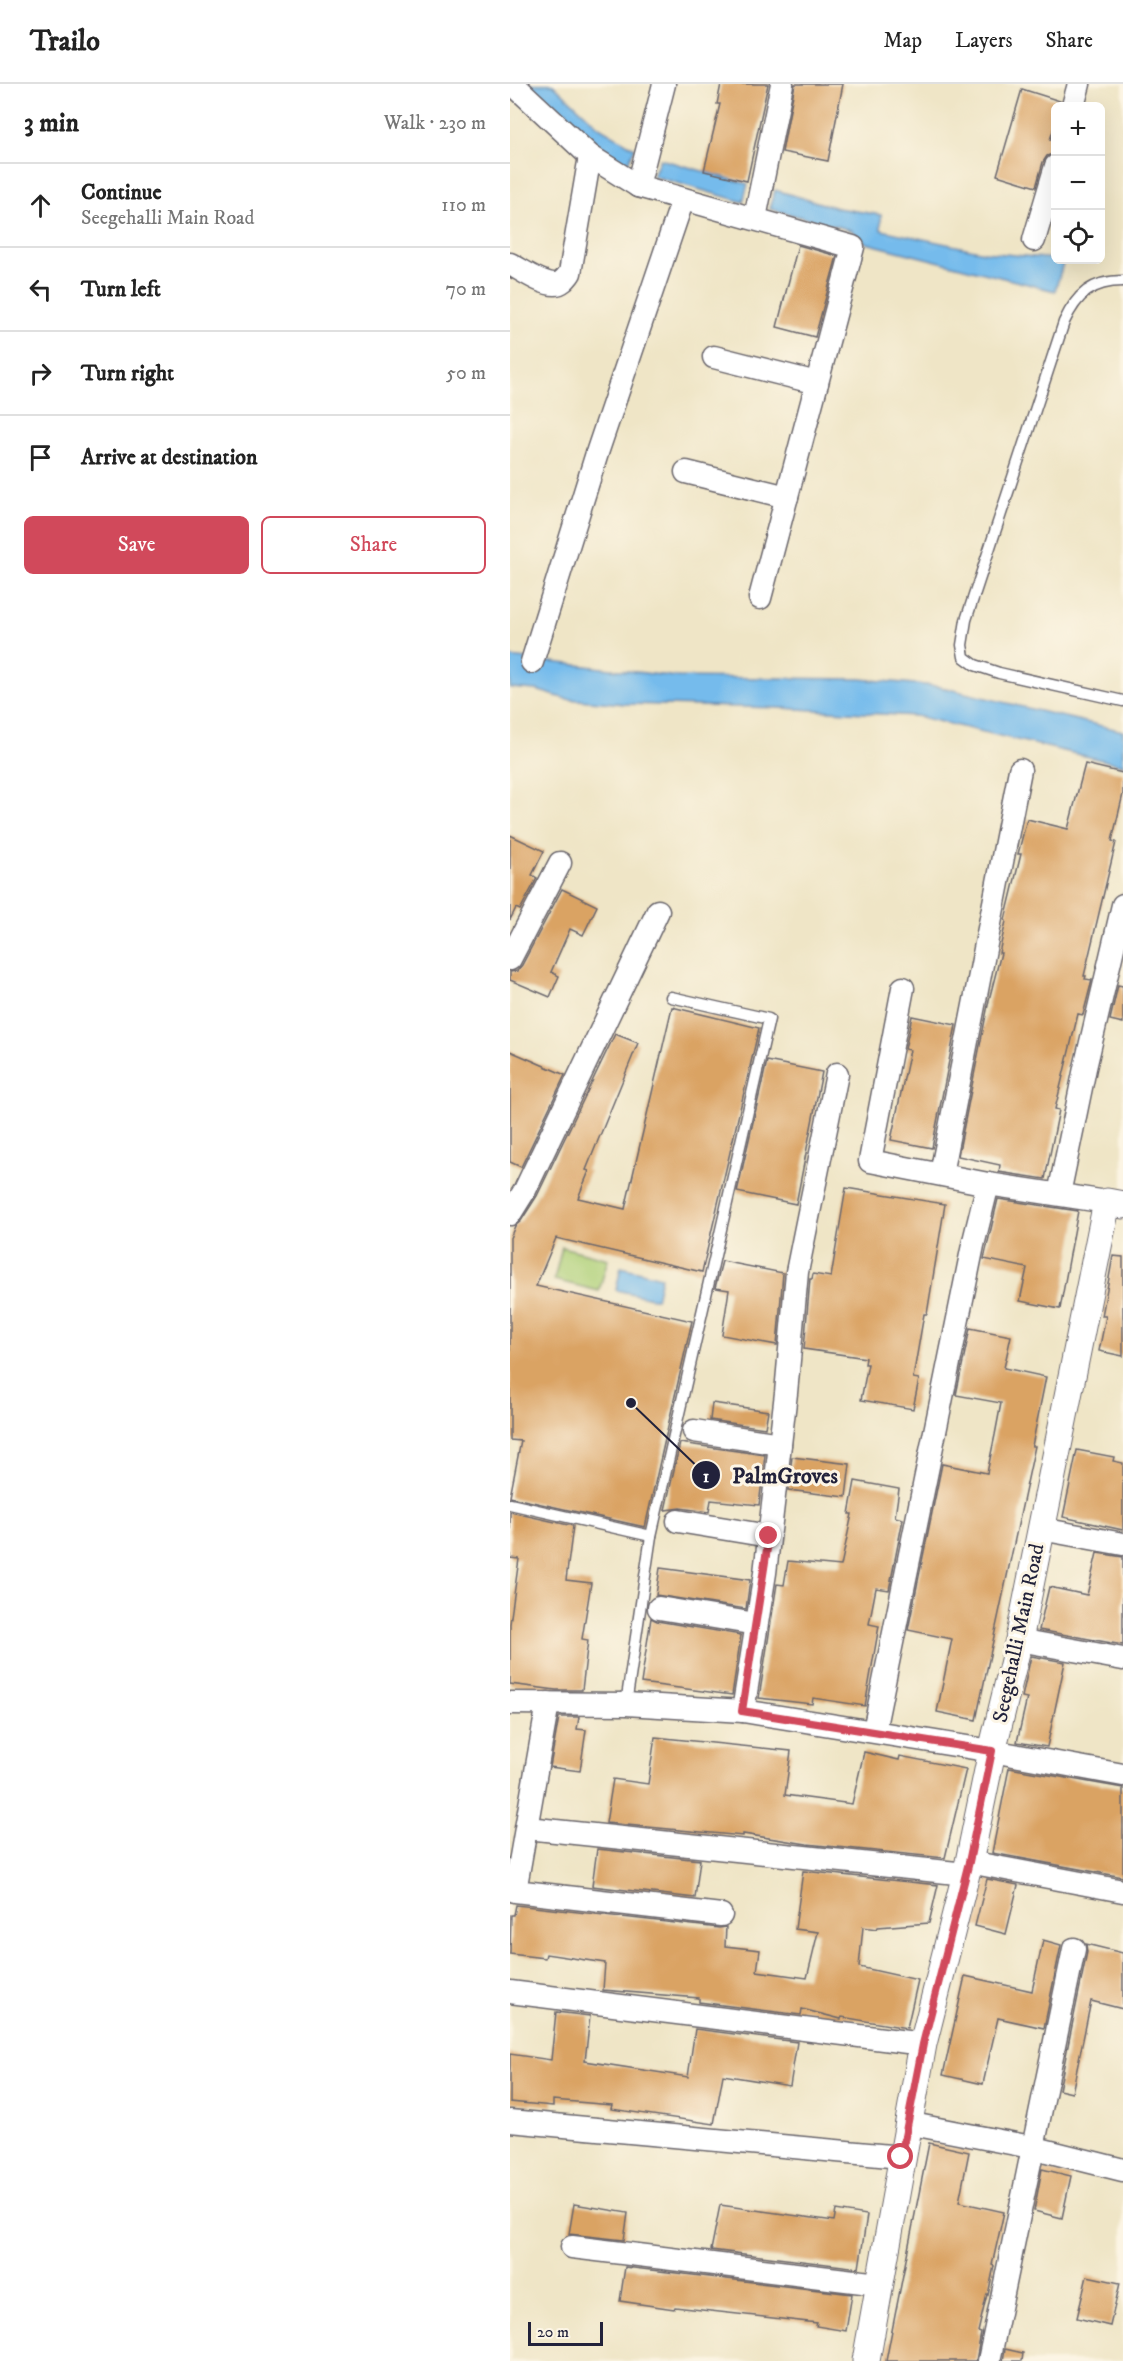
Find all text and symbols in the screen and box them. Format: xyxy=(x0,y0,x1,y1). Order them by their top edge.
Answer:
text: Trailo xyxy=(30,24,100,59)
text: Map xyxy=(883,28,922,54)
text: Layers xyxy=(955,28,1013,54)
text: Share xyxy=(1046,28,1093,54)
map controls xyxy=(1051,102,1105,264)
button: + xyxy=(1051,102,1105,156)
text: 3 min xyxy=(24,107,79,140)
text: Walk · 230 m xyxy=(384,111,486,136)
button: − xyxy=(1051,156,1105,210)
text: Continue xyxy=(81,179,162,206)
icon: ahead xyxy=(24,189,57,222)
text: 110 m xyxy=(441,193,486,218)
text: Seegehalli Main Road xyxy=(81,206,255,231)
button: locate xyxy=(1051,210,1105,264)
icon: left xyxy=(24,273,57,306)
text: Turn left xyxy=(81,276,161,303)
text: 70 m xyxy=(445,277,486,302)
icon: right xyxy=(24,357,57,390)
text: Turn right xyxy=(81,360,174,387)
text: 50 m xyxy=(446,361,486,386)
icon: arrive xyxy=(24,441,57,474)
text: Arrive at destination xyxy=(81,444,258,471)
button: Save xyxy=(24,516,249,574)
button: Share xyxy=(261,516,486,574)
callout: PalmGroves xyxy=(691,1455,850,1495)
text: PalmGroves xyxy=(732,1463,838,1490)
text: 1 xyxy=(703,1466,710,1488)
route end xyxy=(755,1522,781,1548)
street label: Seegehalli Main Road xyxy=(987,1541,1051,1725)
route start xyxy=(887,2143,913,2169)
scale bar xyxy=(528,2319,603,2346)
text: 20 m xyxy=(537,2322,569,2342)

